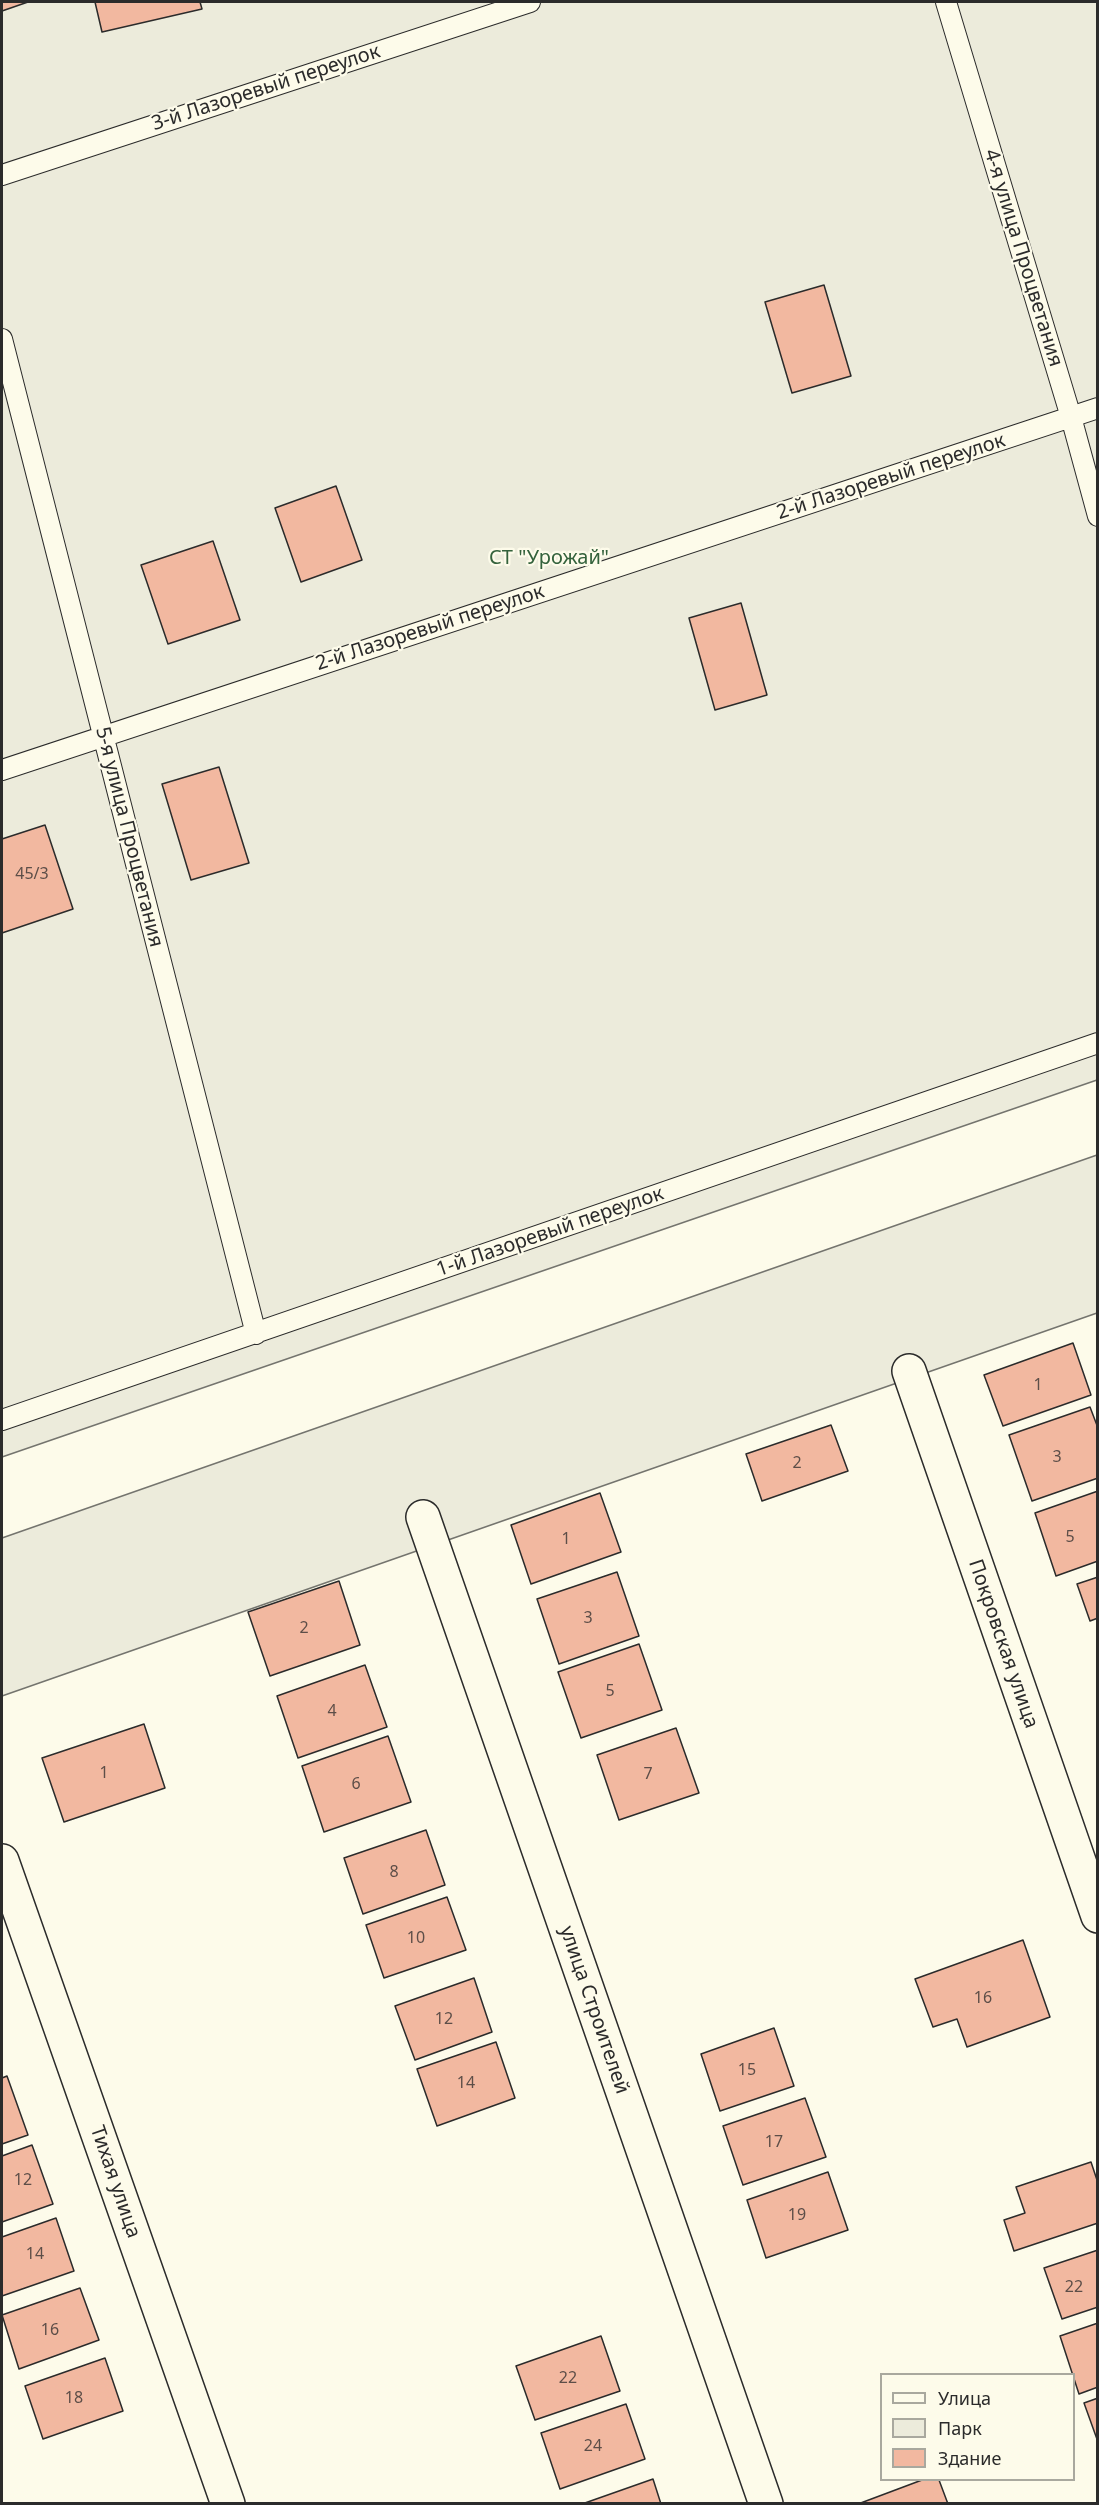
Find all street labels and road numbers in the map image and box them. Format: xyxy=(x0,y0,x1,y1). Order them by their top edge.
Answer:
street label: 3-й Лазоревый переулок xyxy=(149,40,383,136)
street label: 4-я улица Процветания xyxy=(978,146,1068,370)
street label: 2-й Лазоревый переулок xyxy=(774,429,1008,525)
street label: 2-й Лазоревый переулок xyxy=(313,580,547,676)
street label: 5-я улица Процветания xyxy=(90,724,168,950)
street label: 1-й Лазоревый переулок xyxy=(433,1182,667,1282)
street label: Покровская улица xyxy=(963,1556,1043,1732)
street label: улица Строителей xyxy=(554,1923,634,2097)
street label: Тихая улица xyxy=(85,2123,145,2241)

